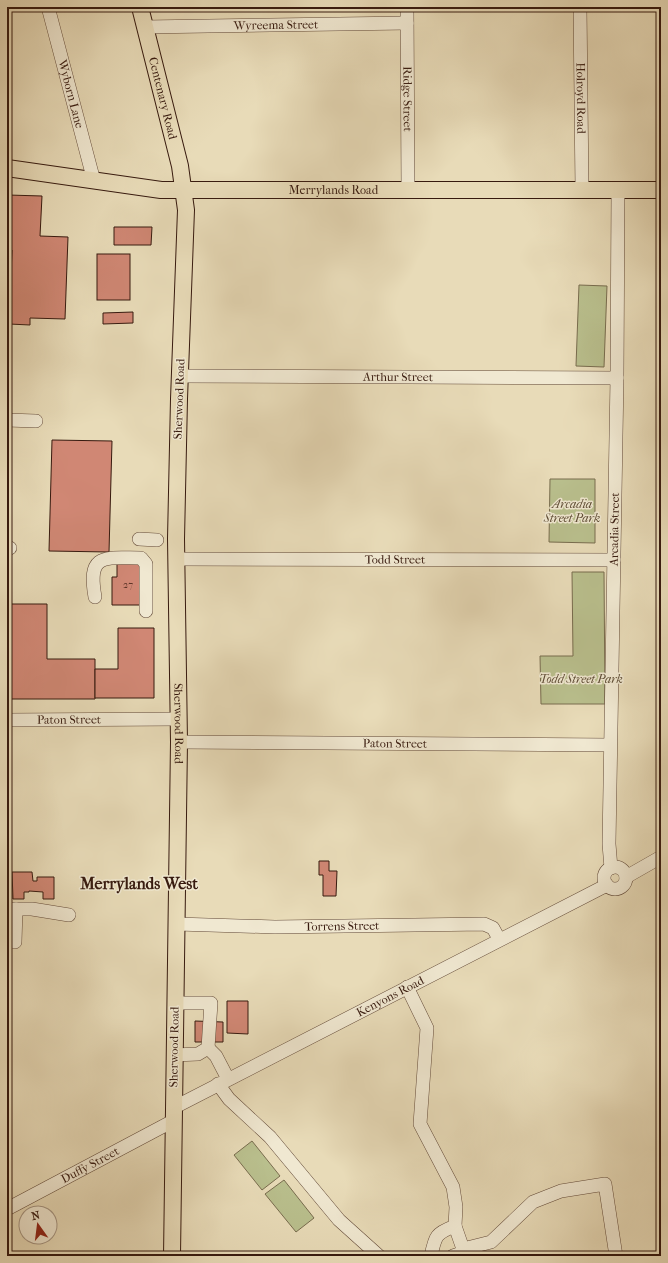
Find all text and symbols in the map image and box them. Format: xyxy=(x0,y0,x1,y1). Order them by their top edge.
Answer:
street label: Wyreema Street xyxy=(233,17,319,33)
street label: Centenary Road xyxy=(146,55,180,141)
street label: Wyborn Lane xyxy=(55,57,87,130)
street label: Holroyd Road xyxy=(574,62,588,134)
street label: Ridge Street xyxy=(400,66,415,132)
street label: Merrylands Road xyxy=(289,183,379,197)
street label: Sherwood Road xyxy=(171,358,187,440)
street label: Arthur Street xyxy=(362,370,434,384)
street label: Arcadia Street xyxy=(607,491,622,567)
park label: Arcadia Street Park xyxy=(543,497,600,525)
street label: Todd Street xyxy=(365,552,426,567)
house number: 27 xyxy=(123,579,133,591)
park label: Todd Street Park xyxy=(539,672,623,686)
street label: Sherwood Road xyxy=(171,683,186,764)
street label: Paton Street xyxy=(37,712,102,727)
street label: Paton Street xyxy=(363,736,428,751)
district label: Merrylands West xyxy=(79,874,198,894)
street label: Torrens Street xyxy=(304,918,380,934)
street label: Kenyons Road xyxy=(354,973,427,1020)
street label: Sherwood Road xyxy=(166,1006,182,1087)
street label: Duffy Street xyxy=(59,1144,122,1186)
north arrow xyxy=(18,1205,58,1245)
text: N xyxy=(30,1208,42,1223)

